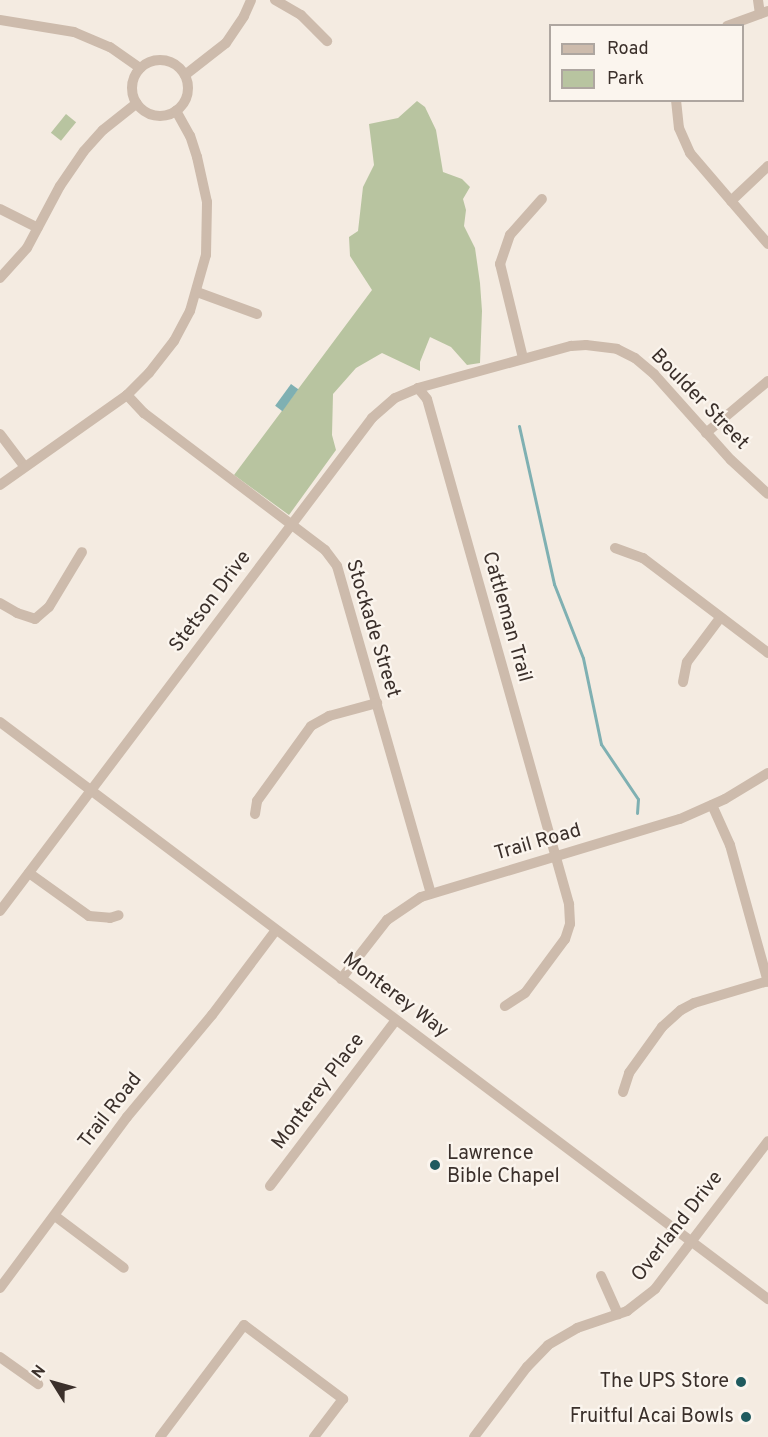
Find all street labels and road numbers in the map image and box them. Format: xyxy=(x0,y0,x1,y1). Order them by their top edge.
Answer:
street label: Boulder Street xyxy=(645,345,753,455)
street label: Stetson Drive xyxy=(165,547,257,657)
street label: Cattleman Trail xyxy=(476,548,536,686)
street label: Stockade Street xyxy=(340,557,404,701)
street label: Trail Road xyxy=(492,819,584,867)
street label: Monterey Way xyxy=(337,948,453,1044)
street label: Monterey Place xyxy=(268,1029,370,1155)
street label: Trail Road xyxy=(74,1068,148,1154)
street label: Overland Drive xyxy=(627,1167,729,1287)

